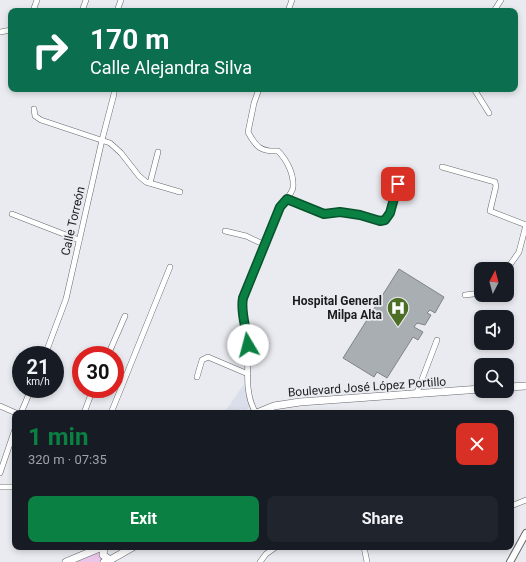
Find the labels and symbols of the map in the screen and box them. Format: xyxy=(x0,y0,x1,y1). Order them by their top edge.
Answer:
pin xyxy=(381,167,415,201)
street label: Calle Torreón xyxy=(58,185,88,257)
north arrow xyxy=(474,262,514,302)
place label: Hospital General Milpa Alta xyxy=(292,294,383,322)
hospital icon: Hospital General Milpa Alta xyxy=(385,295,411,328)
position arrow xyxy=(227,324,269,366)
speed limit sign: 30 xyxy=(72,346,124,398)
street label: Boulevard José López Portillo xyxy=(287,374,447,400)

